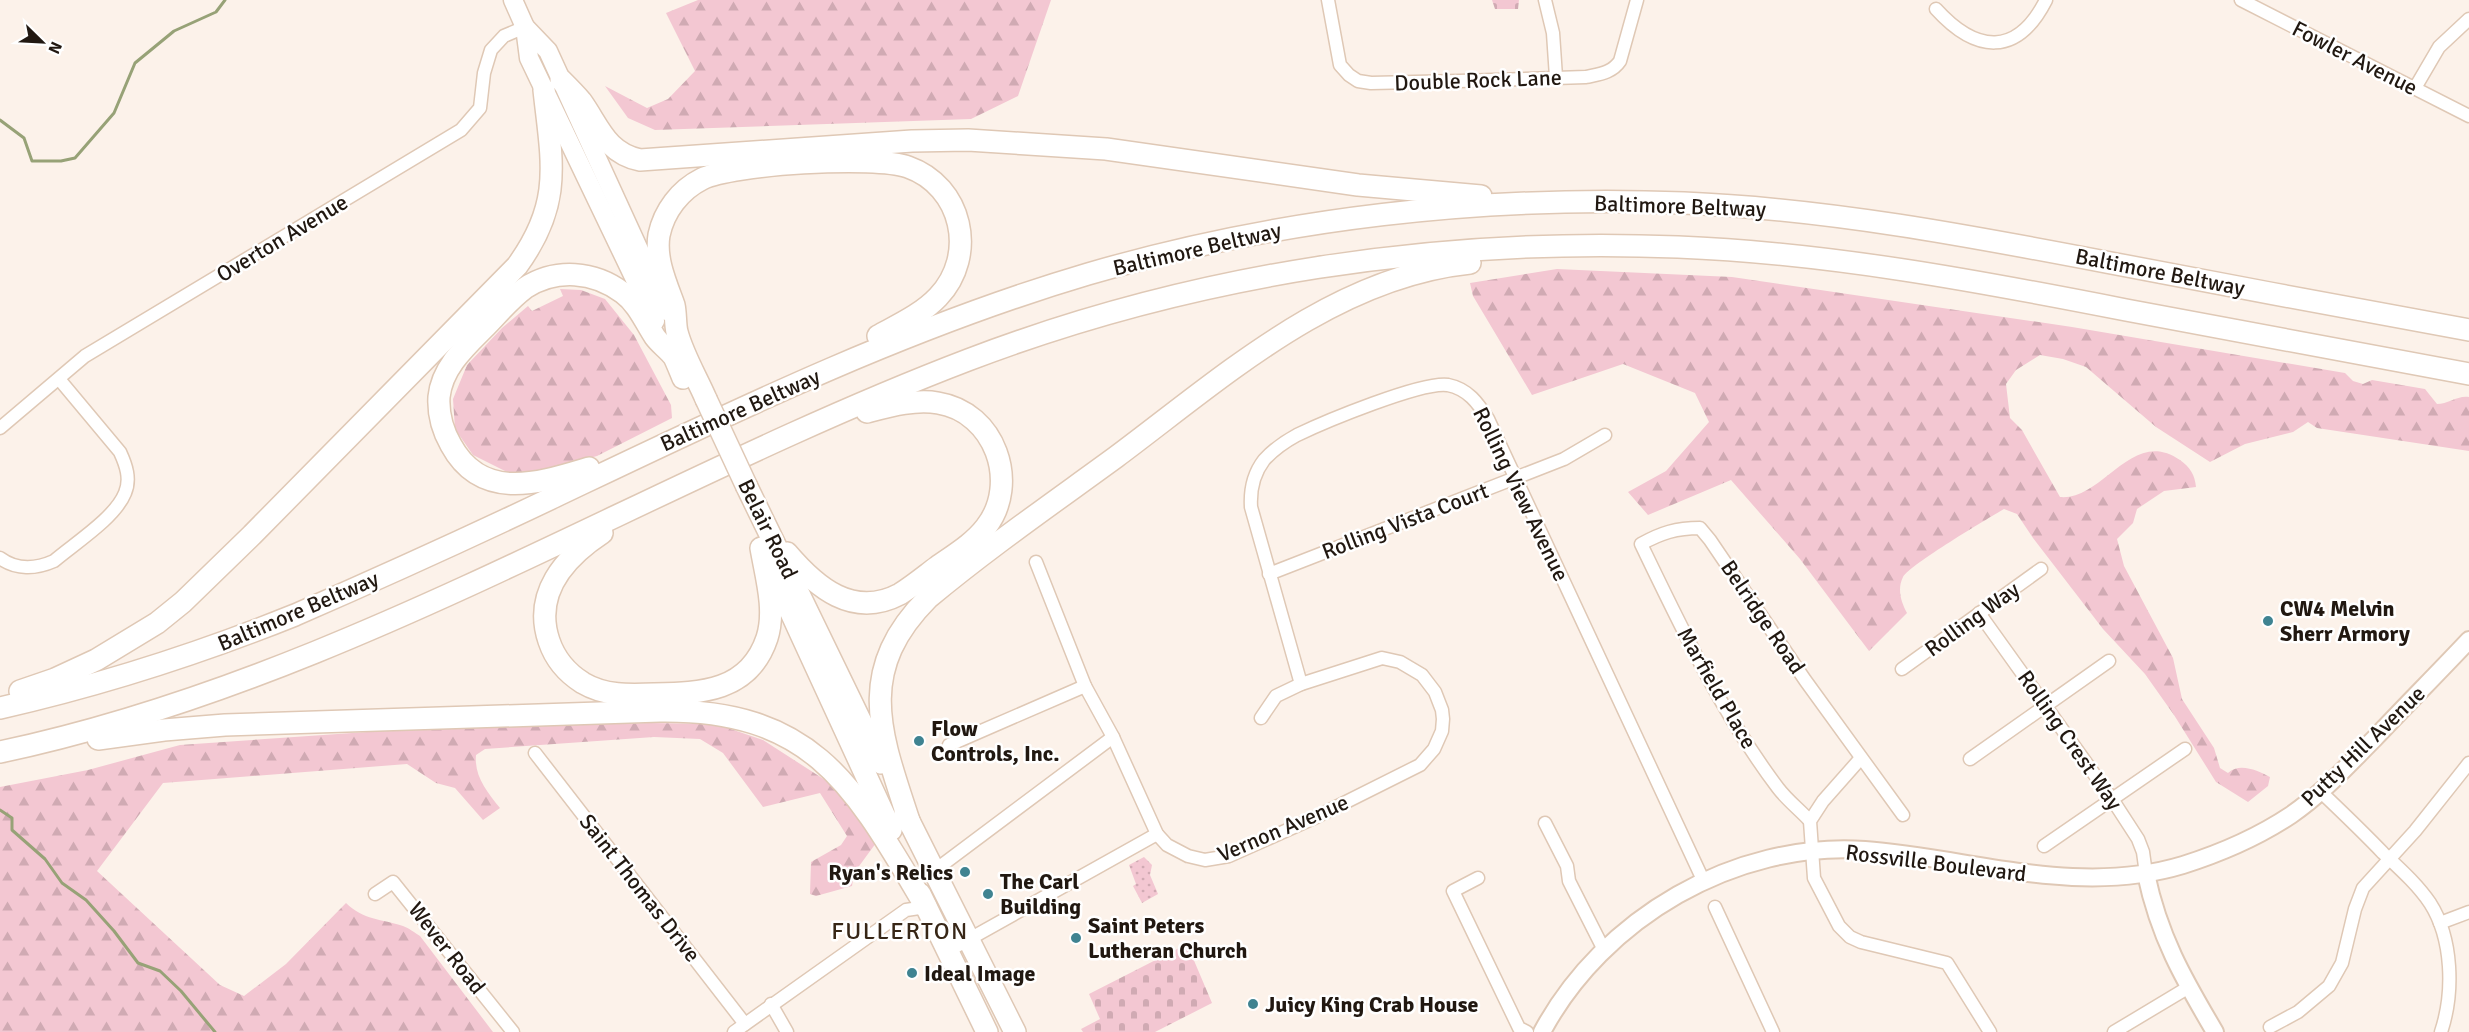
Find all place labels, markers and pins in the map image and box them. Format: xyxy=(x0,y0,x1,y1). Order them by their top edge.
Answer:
place label: CW4 Melvin Sherr Armory xyxy=(2280,595,2410,647)
marker: CW4 Melvin Sherr Armory xyxy=(2261,614,2275,628)
place label: Flow Controls, Inc. xyxy=(931,715,1060,767)
marker: Flow Controls, Inc. xyxy=(912,734,926,748)
place label: Ryan's Relics xyxy=(828,859,953,886)
marker: Ryan's Relics xyxy=(958,865,972,879)
place label: The Carl Building xyxy=(1000,868,1081,920)
marker: The Carl Building xyxy=(981,887,995,901)
place label: Saint Peters Lutheran Church xyxy=(1088,912,1247,964)
marker: Saint Peters Lutheran Church xyxy=(1069,931,1083,945)
place label: Ideal Image xyxy=(924,960,1035,987)
marker: Ideal Image xyxy=(905,966,919,980)
place label: Juicy King Crab House xyxy=(1265,991,1478,1018)
marker: Juicy King Crab House xyxy=(1246,997,1260,1011)

